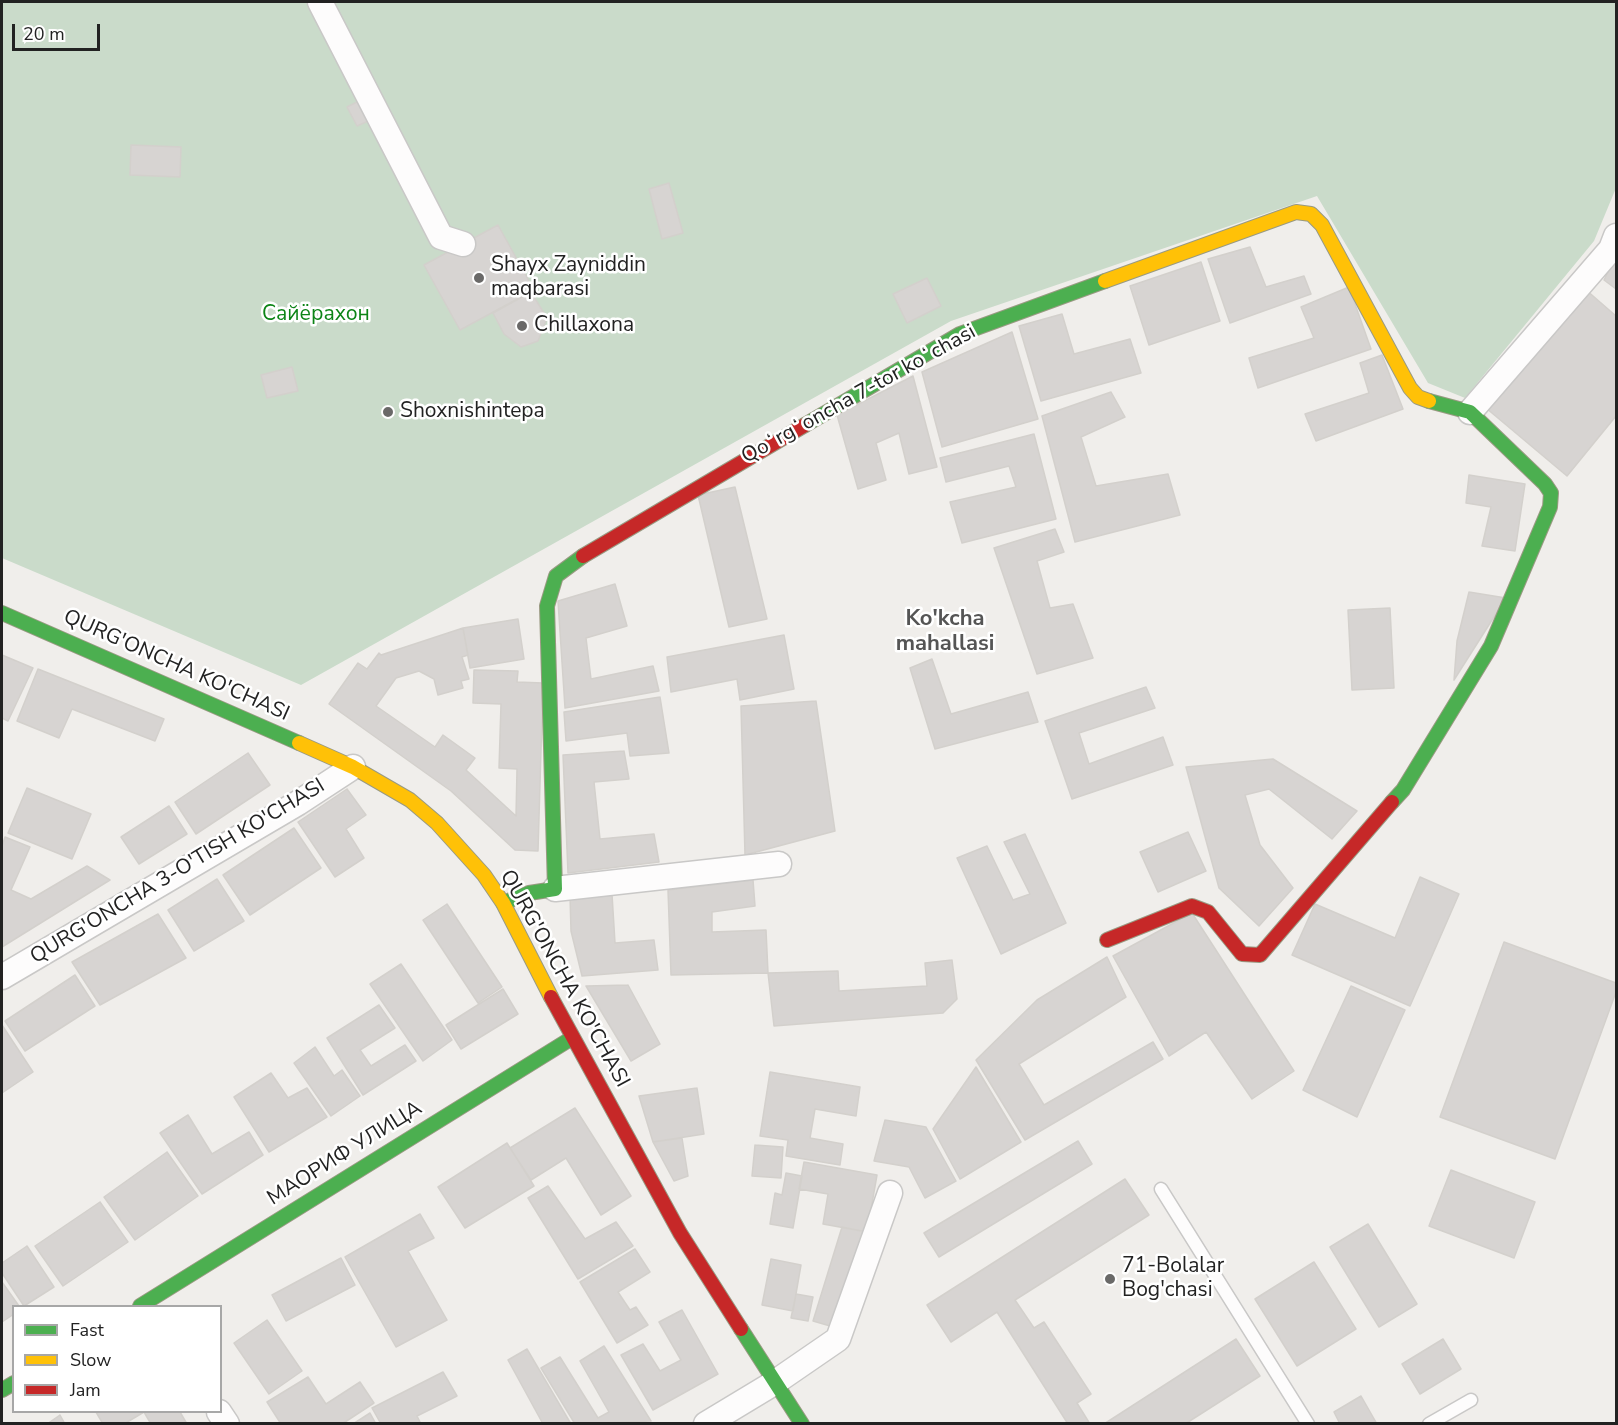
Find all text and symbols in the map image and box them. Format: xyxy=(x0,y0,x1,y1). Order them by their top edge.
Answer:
scale bar xyxy=(15,12,104,50)
text: 20 m xyxy=(23,22,65,46)
place label: Shayx Zayniddin maqbarasi xyxy=(491,253,646,303)
marker: Shayx Zayniddin maqbarasi xyxy=(472,271,486,285)
park label: Сайёрахон xyxy=(262,302,370,328)
place label: Chillaxona xyxy=(534,313,634,339)
marker: Chillaxona xyxy=(515,319,529,333)
street label: Qoʻrgʻoncha 7-tor koʻchasi xyxy=(738,320,980,470)
place label: Shoxnishintepa xyxy=(400,399,545,425)
marker: Shoxnishintepa xyxy=(381,405,395,419)
street label: QURG'ONCHA KO'CHASI xyxy=(59,605,293,727)
district label: Ko'kcha mahallasi xyxy=(896,607,994,658)
street label: QURG'ONCHA 3-O'TISH KO'CHASI xyxy=(26,774,330,970)
street label: QURG'ONCHA KO'CHASI xyxy=(494,866,634,1092)
street label: МАОРИФ УЛИЦА xyxy=(263,1096,427,1212)
place label: 71-Bolalar Bog'chasi xyxy=(1122,1254,1224,1304)
marker: 71-Bolalar Bog'chasi xyxy=(1103,1272,1117,1286)
legend xyxy=(12,1305,222,1413)
text: Fast xyxy=(70,1318,104,1342)
text: Slow xyxy=(70,1348,111,1372)
text: Jam xyxy=(70,1378,101,1402)

